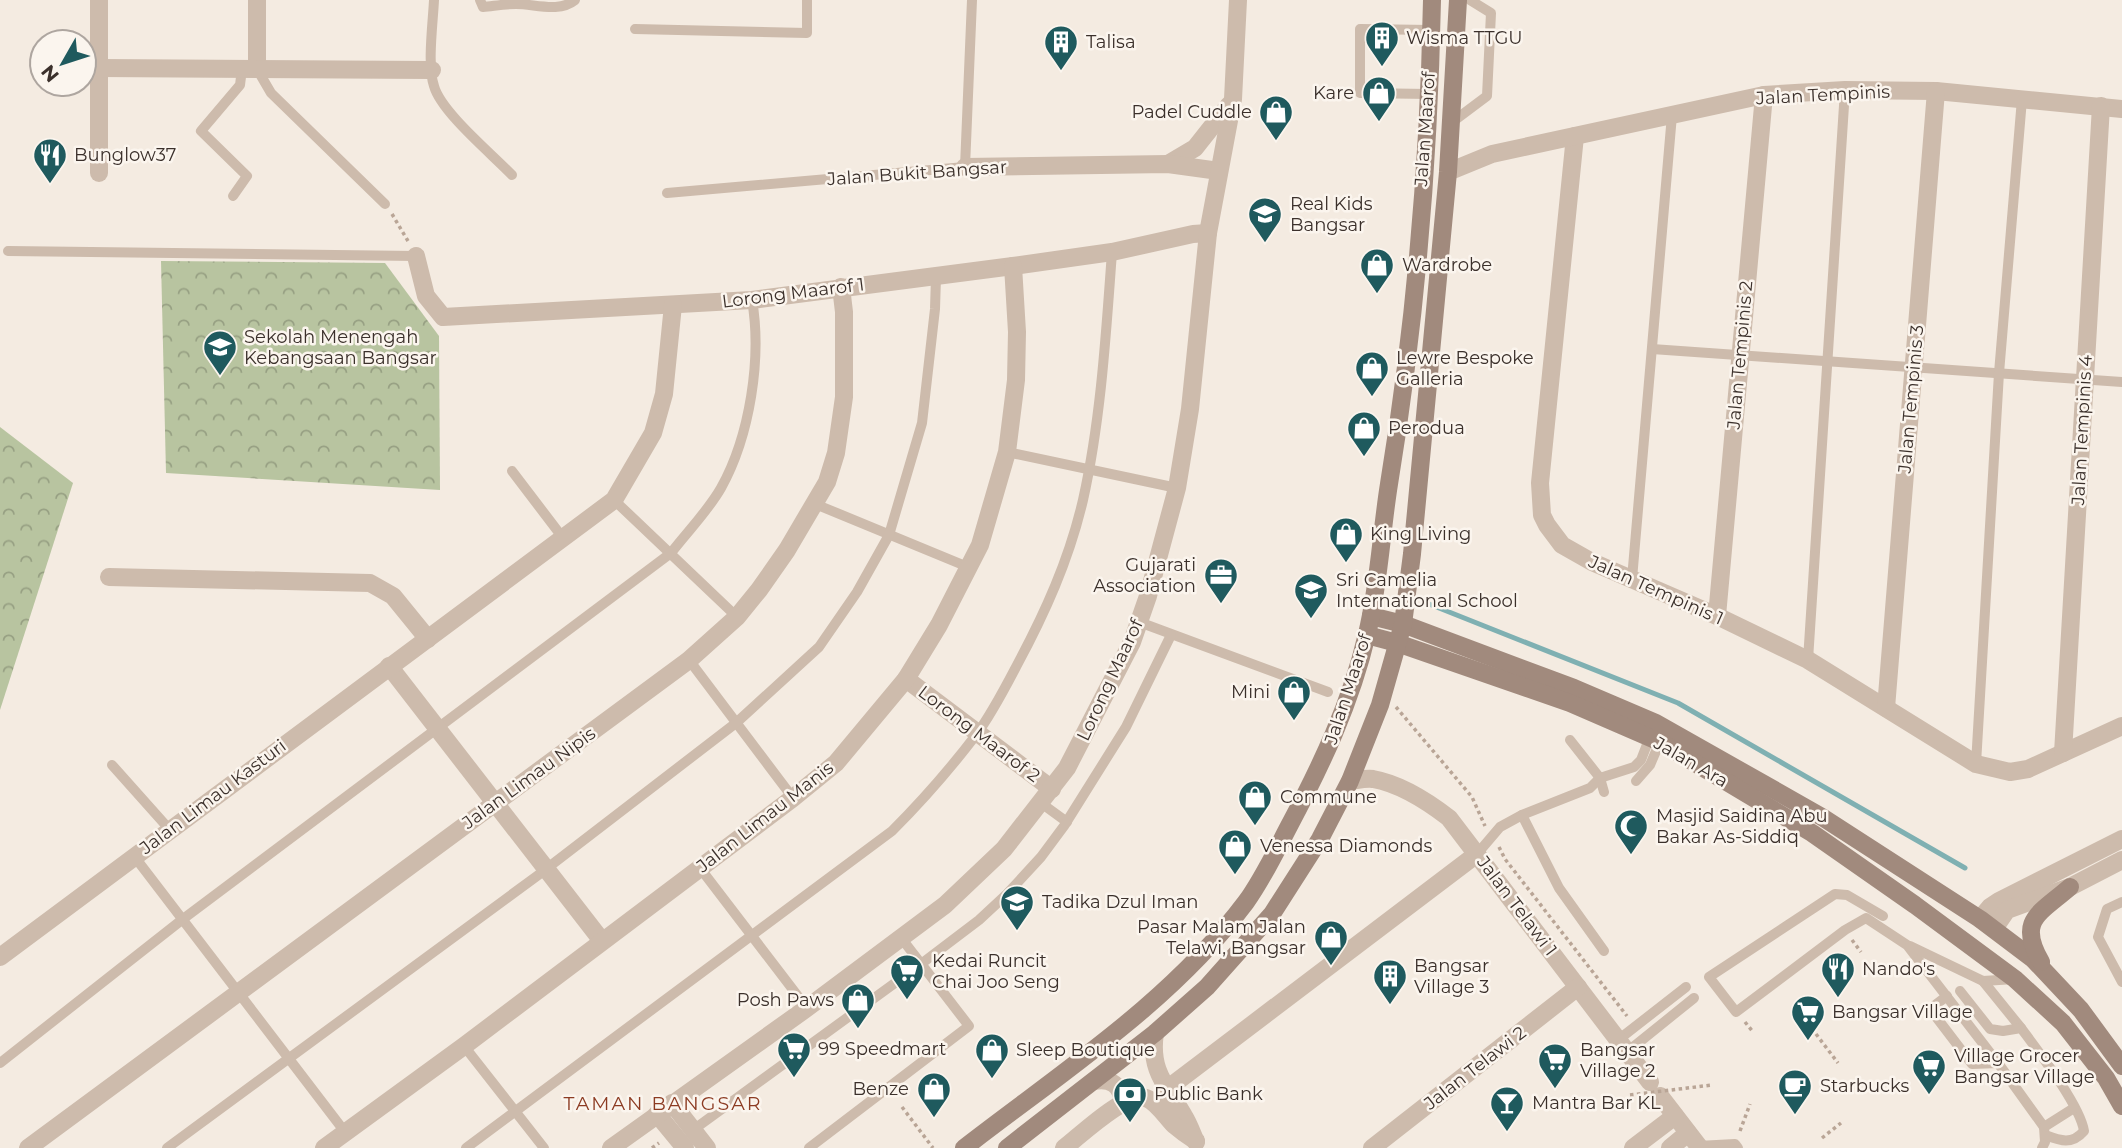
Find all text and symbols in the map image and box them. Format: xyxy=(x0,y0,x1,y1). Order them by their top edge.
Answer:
building icon: Wisma TTGU xyxy=(1363,19,1401,68)
building icon: Talisa xyxy=(1042,23,1080,72)
place label: Wisma TTGU xyxy=(1406,27,1523,49)
north arrow xyxy=(28,28,98,98)
place label: Talisa xyxy=(1086,31,1136,53)
text: N xyxy=(36,60,64,87)
street label: Jalan Maarof xyxy=(1410,70,1440,188)
shop icon: Kare xyxy=(1360,74,1398,123)
street label: Jalan Tempinis xyxy=(1754,80,1891,110)
place label: Kare xyxy=(1313,82,1354,104)
shop icon: Padel Cuddle xyxy=(1257,93,1295,142)
place label: Padel Cuddle xyxy=(1131,101,1252,123)
restaurant icon: Bunglow37 xyxy=(31,136,69,185)
place label: Bunglow37 xyxy=(74,144,176,166)
street label: Jalan Bukit Bangsar xyxy=(825,156,1008,190)
place label: Real Kids Bangsar xyxy=(1290,193,1373,236)
school or university icon: Real Kids Bangsar xyxy=(1246,195,1284,244)
shop icon: Wardrobe xyxy=(1358,246,1396,295)
place label: Wardrobe xyxy=(1402,254,1492,276)
street label: Lorong Maarof 1 xyxy=(721,273,865,313)
street label: Jalan Tempinis 2 xyxy=(1722,280,1757,431)
street label: Jalan Tempinis 3 xyxy=(1893,324,1928,475)
place label: Sekolah Menengah Kebangsaan Bangsar xyxy=(244,326,437,369)
school or university icon: Sekolah Menengah Kebangsaan Bangsar xyxy=(201,328,239,377)
place label: Lewre Bespoke Galleria xyxy=(1396,347,1534,390)
shop icon: Lewre Bespoke Galleria xyxy=(1353,349,1391,398)
street label: Jalan Tempinis 4 xyxy=(2067,354,2097,507)
shop icon: Perodua xyxy=(1345,409,1383,458)
place label: Perodua xyxy=(1388,417,1465,439)
shop icon: King Living xyxy=(1327,515,1365,564)
place label: King Living xyxy=(1370,523,1471,545)
street label: Jalan Tempinis 1 xyxy=(1584,550,1727,630)
place label: Gujarati Association xyxy=(1093,554,1196,597)
office icon: Gujarati Association xyxy=(1202,556,1240,605)
place label: Sri Camelia International School xyxy=(1336,569,1518,612)
school or university icon: Sri Camelia International School xyxy=(1292,571,1330,620)
street label: Lorong Maarof xyxy=(1072,615,1148,744)
street label: Jalan Maarof xyxy=(1319,630,1376,748)
shop icon: Mini xyxy=(1275,673,1313,722)
street label: Lorong Maarof 2 xyxy=(914,681,1044,787)
place label: Mini xyxy=(1231,681,1270,703)
street label: Jalan Limau Nipis xyxy=(457,722,600,834)
street label: Jalan Ara xyxy=(1649,731,1732,792)
street label: Jalan Limau Kasturi xyxy=(135,735,290,860)
street label: Jalan Limau Manis xyxy=(691,757,838,878)
shop icon: Commune xyxy=(1236,778,1274,827)
place label: Commune xyxy=(1280,786,1377,808)
place label: Masjid Saidina Abu Bakar As-Siddiq xyxy=(1656,805,1828,848)
mosque icon: Masjid Saidina Abu Bakar As-Siddiq xyxy=(1612,807,1650,856)
shop icon: Venessa Diamonds xyxy=(1216,827,1254,876)
place label: Venessa Diamonds xyxy=(1260,835,1432,857)
street label: Jalan Telawi 1 xyxy=(1472,851,1562,960)
school or university icon: Tadika Dzul Iman xyxy=(998,883,1036,932)
place label: Tadika Dzul Iman xyxy=(1042,891,1198,913)
place label: Pasar Malam Jalan Telawi, Bangsar xyxy=(1137,916,1306,959)
shop icon: Pasar Malam Jalan Telawi, Bangsar xyxy=(1312,918,1350,967)
place label: Kedai Runcit Chai Joo Seng xyxy=(932,950,1060,993)
restaurant icon: Nando's xyxy=(1819,950,1857,999)
supermarket icon: Kedai Runcit Chai Joo Seng xyxy=(888,952,926,1001)
place label: Bangsar Village 3 xyxy=(1414,955,1489,998)
building icon: Bangsar Village 3 xyxy=(1371,957,1409,1006)
place label: Nando's xyxy=(1862,958,1935,980)
shop icon: Posh Paws xyxy=(839,981,877,1030)
place label: Posh Paws xyxy=(737,989,834,1011)
supermarket icon: Bangsar Village xyxy=(1789,993,1827,1042)
place label: Bangsar Village xyxy=(1832,1001,1973,1023)
street label: Jalan Telawi 2 xyxy=(1419,1021,1530,1115)
supermarket icon: 99 Speedmart xyxy=(775,1030,813,1079)
shop icon: Sleep Boutique xyxy=(973,1031,1011,1080)
place label: 99 Speedmart xyxy=(818,1038,946,1060)
place label: Sleep Boutique xyxy=(1016,1039,1155,1061)
place label: Bangsar Village 2 xyxy=(1580,1039,1656,1082)
supermarket icon: Bangsar Village 2 xyxy=(1536,1041,1574,1090)
place label: Village Grocer Bangsar Village xyxy=(1954,1045,2095,1088)
supermarket icon: Village Grocer Bangsar Village xyxy=(1910,1047,1948,1096)
cafe icon: Starbucks xyxy=(1776,1067,1814,1116)
shop icon: Benze xyxy=(915,1070,953,1119)
bank icon: Public Bank xyxy=(1111,1075,1149,1124)
place label: Starbucks xyxy=(1820,1075,1909,1097)
place label: Benze xyxy=(852,1078,909,1100)
place label: Public Bank xyxy=(1154,1083,1263,1105)
bar icon: Mantra Bar KL xyxy=(1488,1084,1526,1133)
district label: TAMAN BANGSAR xyxy=(563,1092,763,1115)
place label: Mantra Bar KL xyxy=(1532,1092,1661,1114)

